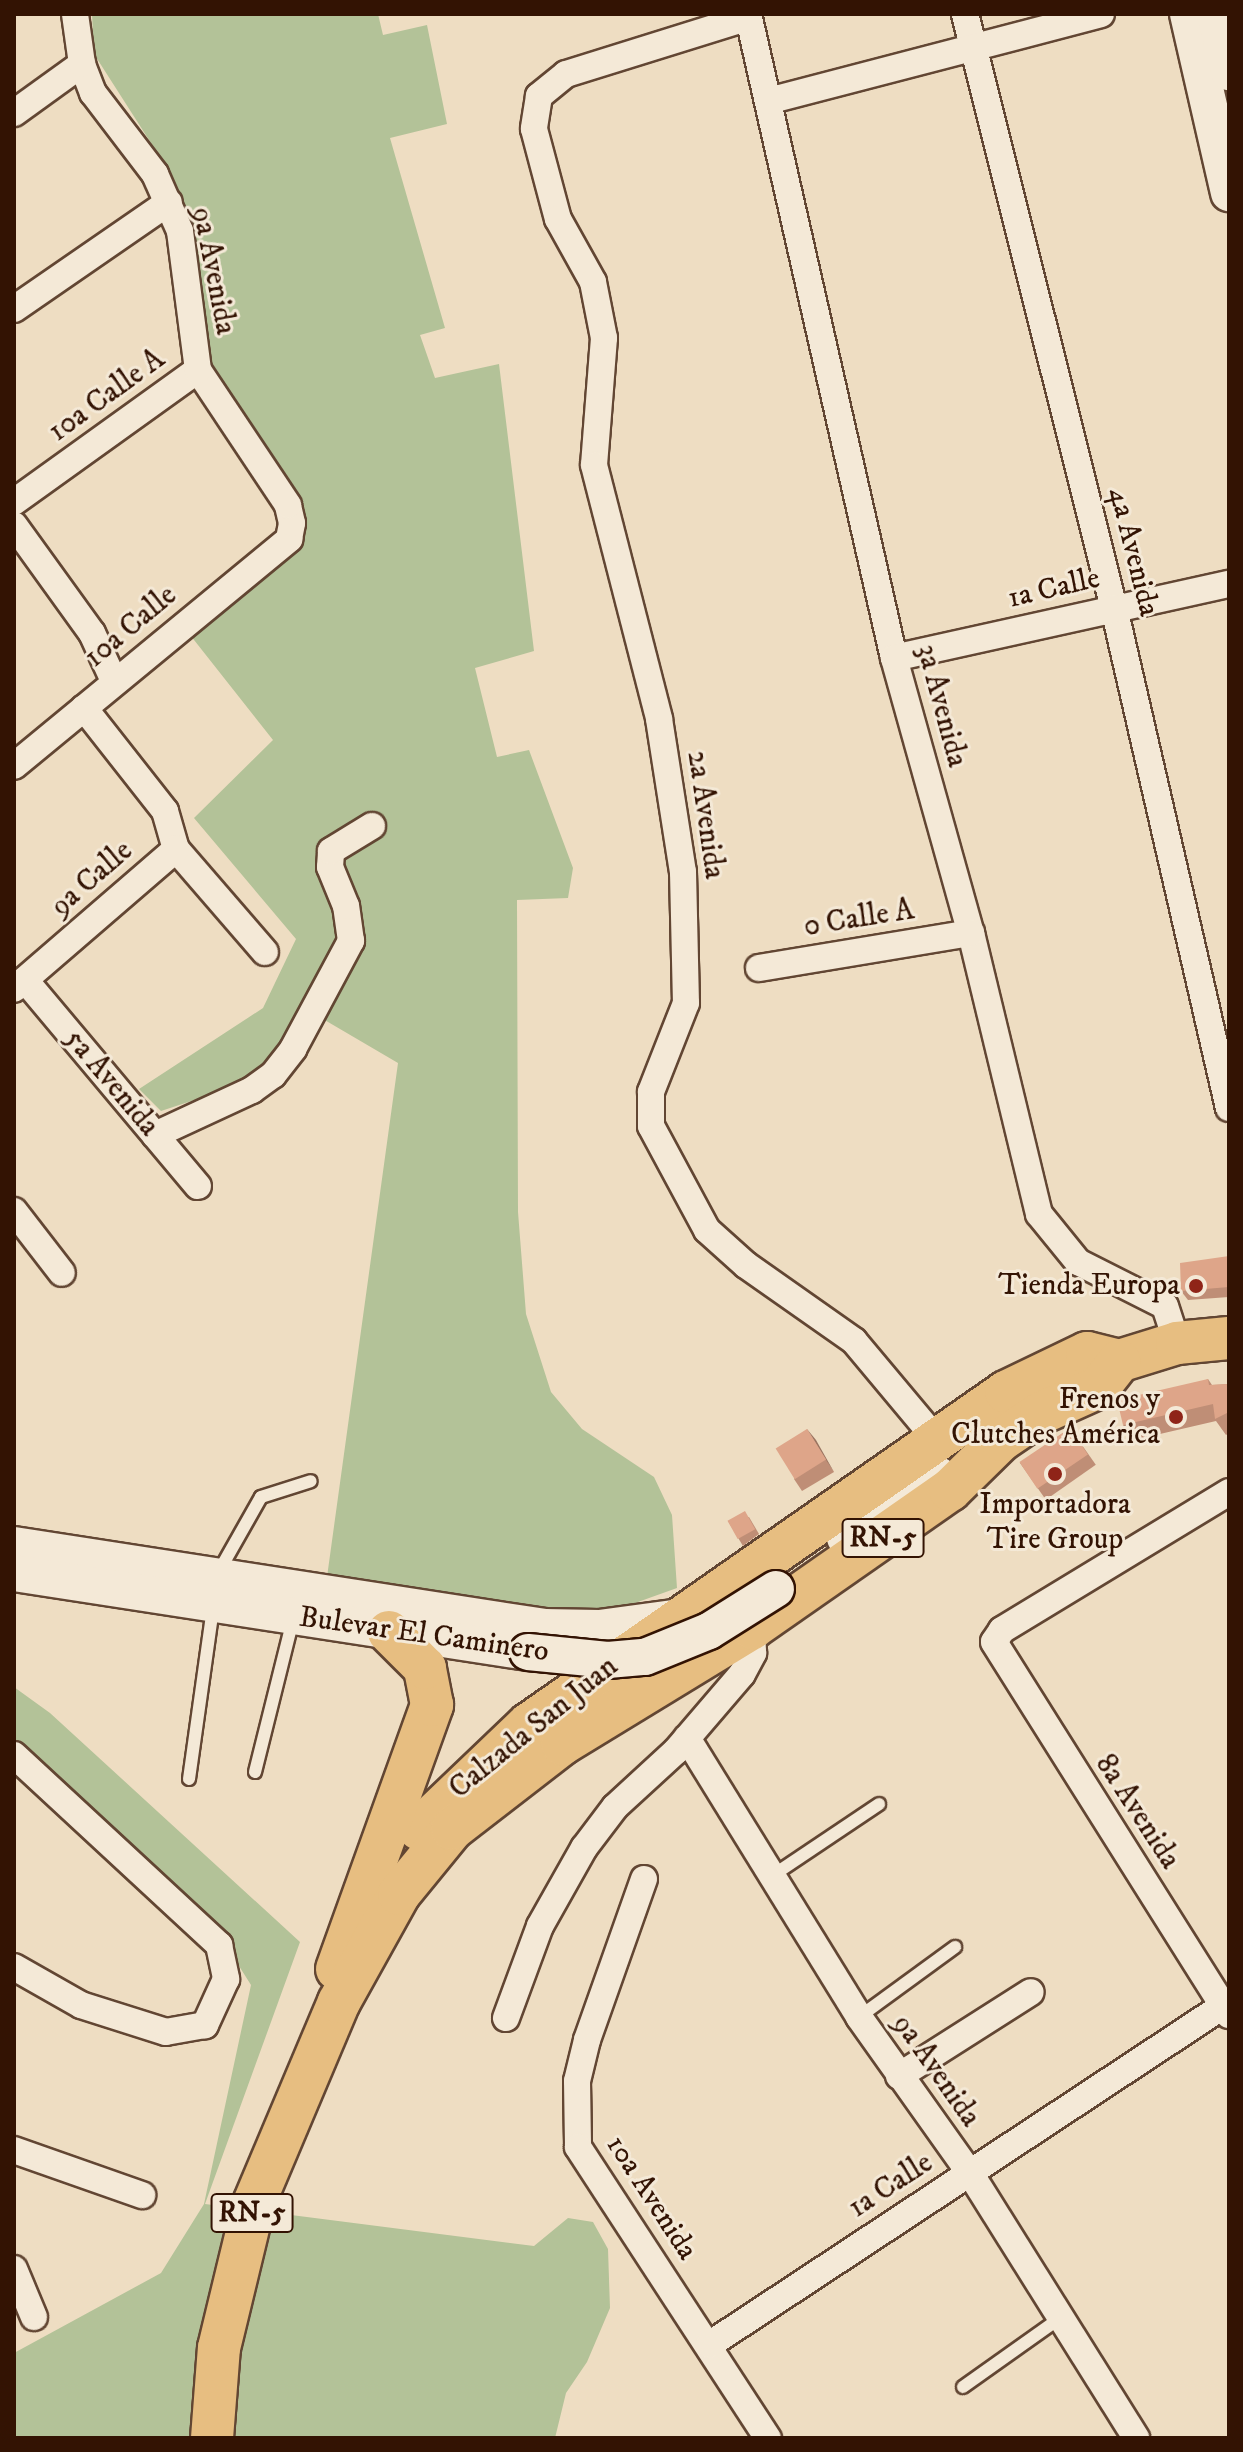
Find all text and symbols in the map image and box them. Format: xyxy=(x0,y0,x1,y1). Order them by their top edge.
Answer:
street label: 9a Avenida xyxy=(183,204,243,338)
street label: 10a Calle A xyxy=(42,342,172,450)
street label: 4a Avenida xyxy=(1100,484,1166,620)
street label: 1a Calle xyxy=(1005,561,1103,617)
street label: 10a Calle xyxy=(78,578,184,676)
street label: 3a Avenida xyxy=(907,641,975,771)
street label: 2a Avenida xyxy=(678,749,732,881)
street label: 9a Calle xyxy=(44,834,140,924)
street label: 0 Calle A xyxy=(801,893,917,945)
street label: 5a Avenida xyxy=(56,1022,166,1144)
place label: Tienda Europa xyxy=(998,1268,1180,1304)
marker: Tienda Europa xyxy=(1187,1277,1205,1295)
place label: Frenos y Clutches América xyxy=(951,1382,1160,1452)
marker: Frenos y Clutches América xyxy=(1167,1408,1185,1426)
marker: Importadora Tire Group xyxy=(1046,1465,1064,1483)
place label: Importadora Tire Group xyxy=(979,1487,1131,1558)
road number: RN-5 xyxy=(841,1514,925,1562)
street label: Bulevar El Caminero xyxy=(297,1600,551,1670)
street label: Calzada San Juan xyxy=(442,1649,626,1807)
street label: 8a Avenida xyxy=(1087,1748,1187,1876)
street label: 9a Avenida xyxy=(884,2008,988,2134)
street label: 10a Avenida xyxy=(597,2129,705,2267)
street label: 1a Calle xyxy=(842,2146,940,2226)
road number: RN-5 xyxy=(210,2189,294,2237)

